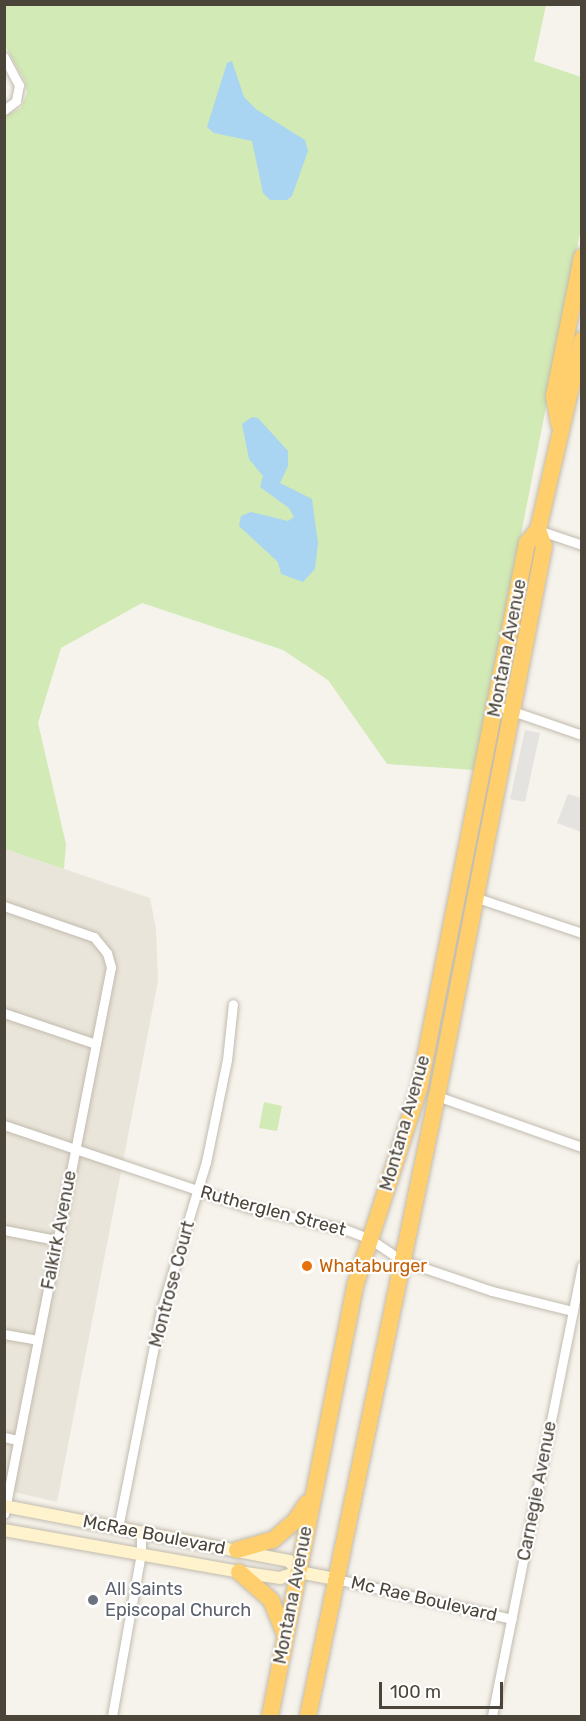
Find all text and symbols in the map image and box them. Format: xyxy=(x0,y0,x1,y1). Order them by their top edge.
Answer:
street label: Montana Avenue xyxy=(483,577,531,719)
street label: Montana Avenue xyxy=(375,1052,435,1194)
street label: Falkirk Avenue xyxy=(37,1168,81,1292)
street label: Rutherglen Street xyxy=(198,1181,348,1241)
street label: Montrose Court xyxy=(145,1218,199,1350)
place label: Whataburger xyxy=(319,1255,427,1277)
marker: Whataburger xyxy=(300,1259,314,1273)
street label: Carnegie Avenue xyxy=(513,1419,561,1563)
street label: McRae Boulevard xyxy=(81,1511,227,1559)
street label: Montana Avenue xyxy=(269,1524,317,1666)
street label: Mc Rae Boulevard xyxy=(349,1572,499,1626)
place label: All Saints Episcopal Church xyxy=(105,1579,251,1622)
marker: All Saints Episcopal Church xyxy=(86,1593,100,1607)
scale bar xyxy=(382,1670,506,1708)
text: 100 m xyxy=(390,1681,441,1703)

